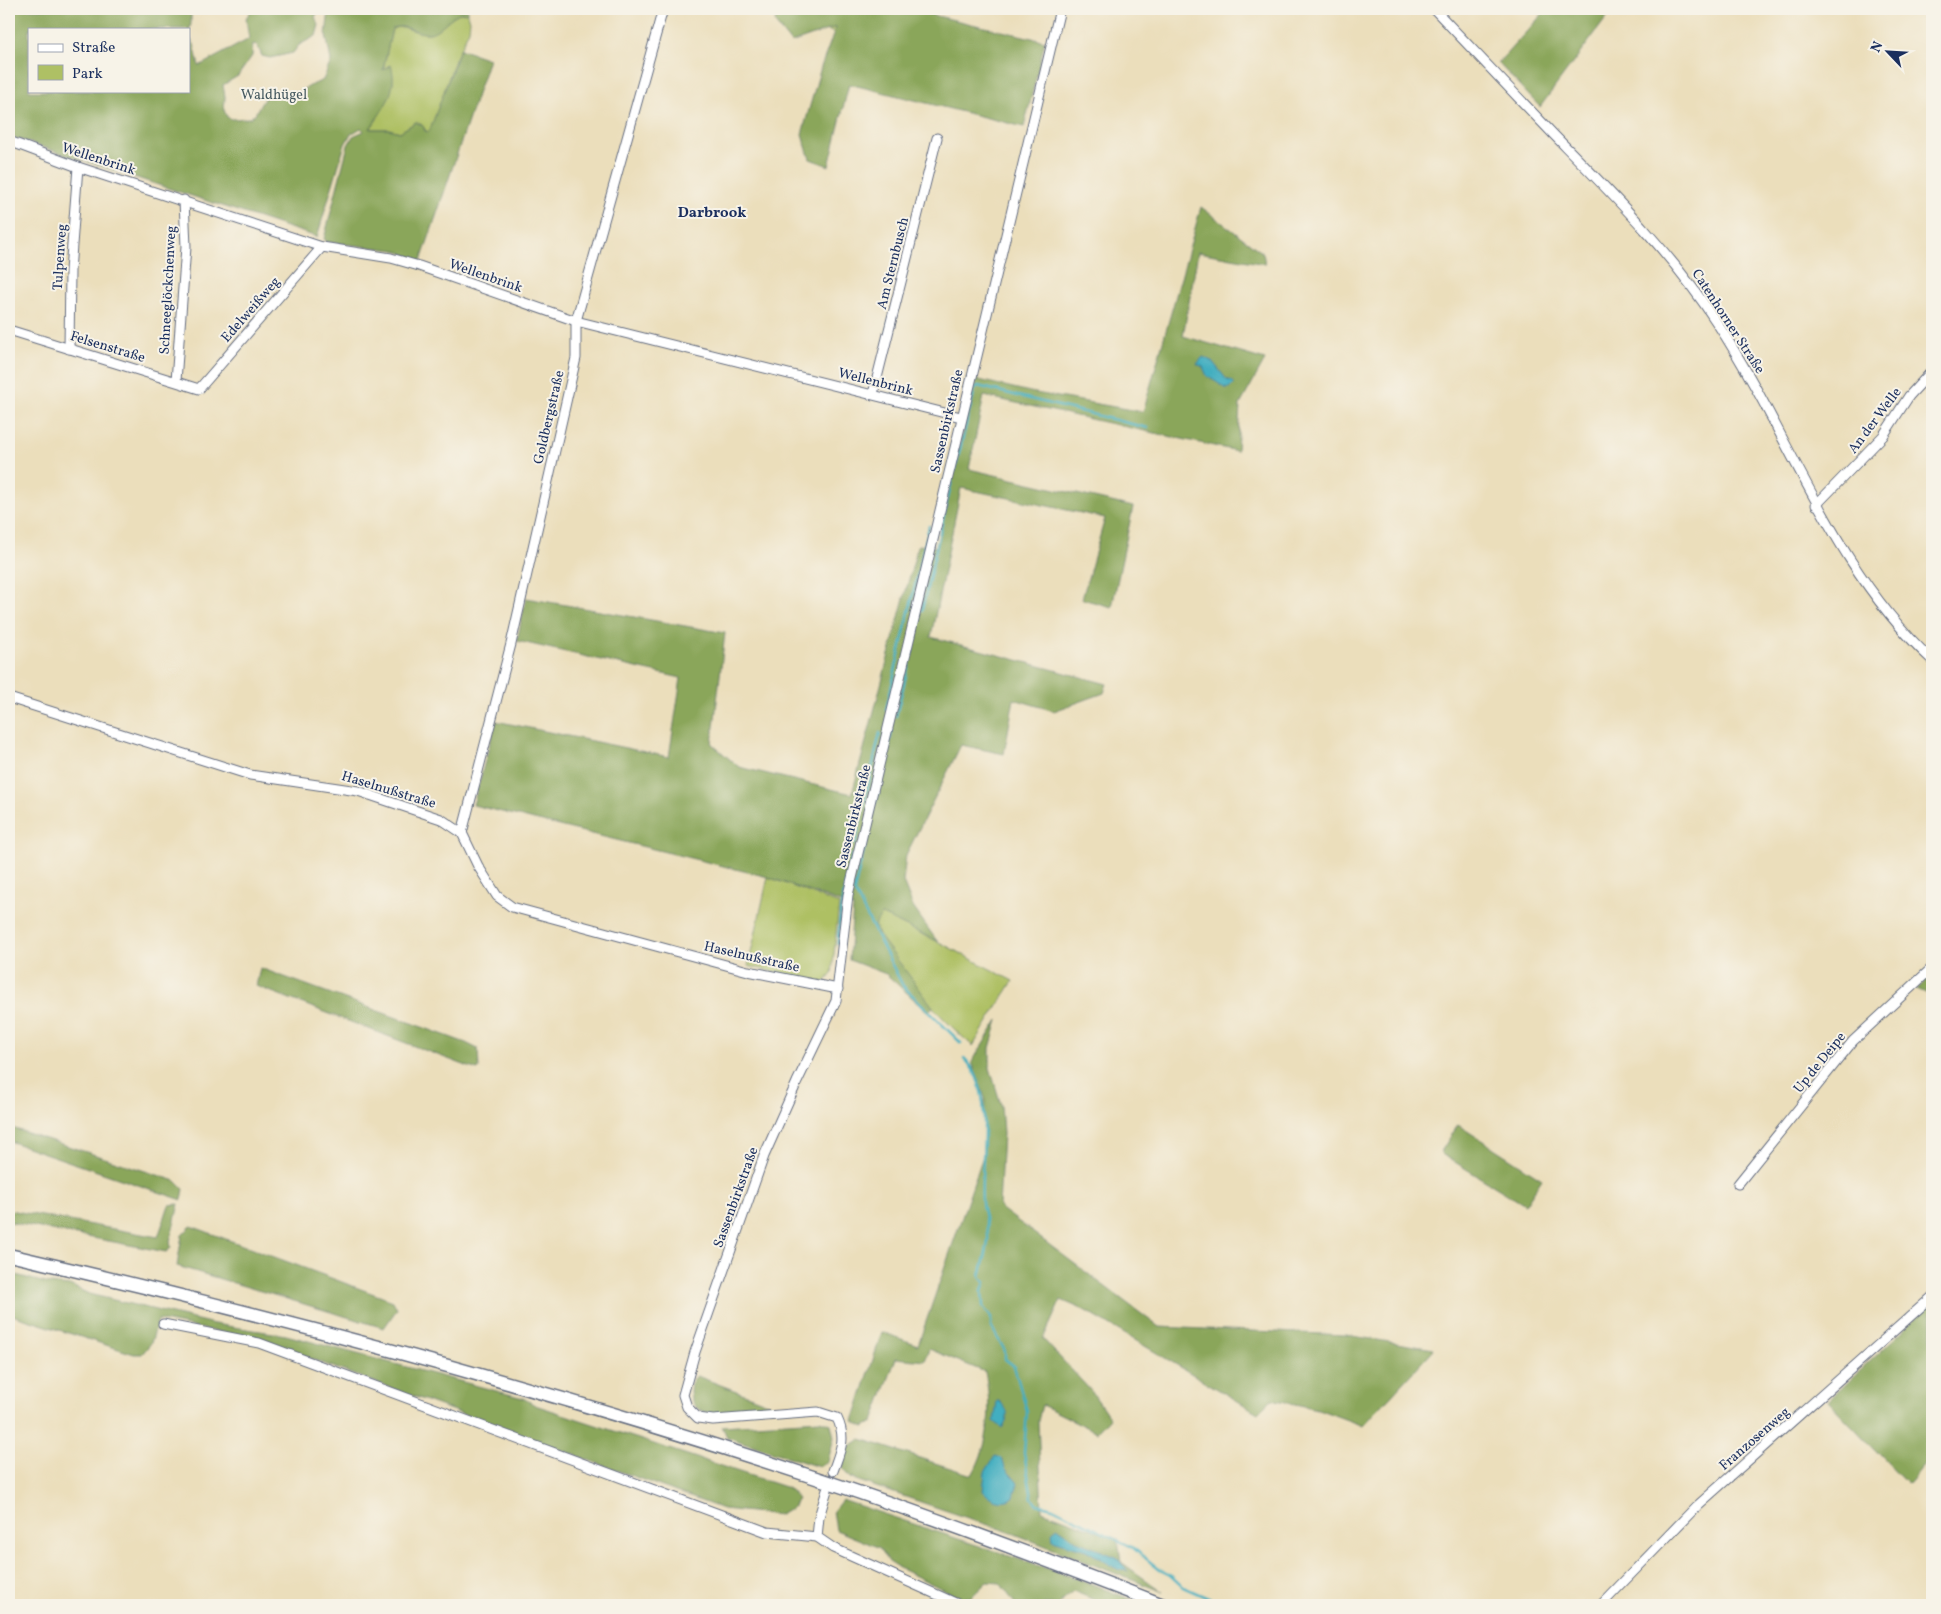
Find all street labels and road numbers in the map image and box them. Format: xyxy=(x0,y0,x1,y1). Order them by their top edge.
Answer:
street label: Wellenbrink xyxy=(59,139,138,180)
street label: Am Sternbusch xyxy=(873,215,914,311)
street label: Tulpenweg xyxy=(49,223,72,291)
street label: Schneeglöckchenweg xyxy=(156,225,181,355)
street label: Wellenbrink xyxy=(446,255,525,298)
street label: Catenhorner Straße xyxy=(1687,266,1769,378)
street label: Edelweißweg xyxy=(217,273,285,347)
street label: Felsenstraße xyxy=(68,327,148,368)
street label: Wellenbrink xyxy=(836,364,915,401)
street label: Sassenbirkstraße xyxy=(926,367,969,475)
street label: Goldbergstraße xyxy=(529,368,570,466)
street label: An der Welle xyxy=(1844,384,1907,458)
street label: Sassenbirkstraße xyxy=(832,762,877,870)
street label: Haselnußstraße xyxy=(339,767,438,814)
street label: Haselnußstraße xyxy=(702,937,802,978)
street label: Up de Deipe xyxy=(1790,1028,1851,1097)
street label: Sassenbirkstraße xyxy=(709,1144,764,1250)
street label: Franzosenweg xyxy=(1716,1403,1794,1475)

